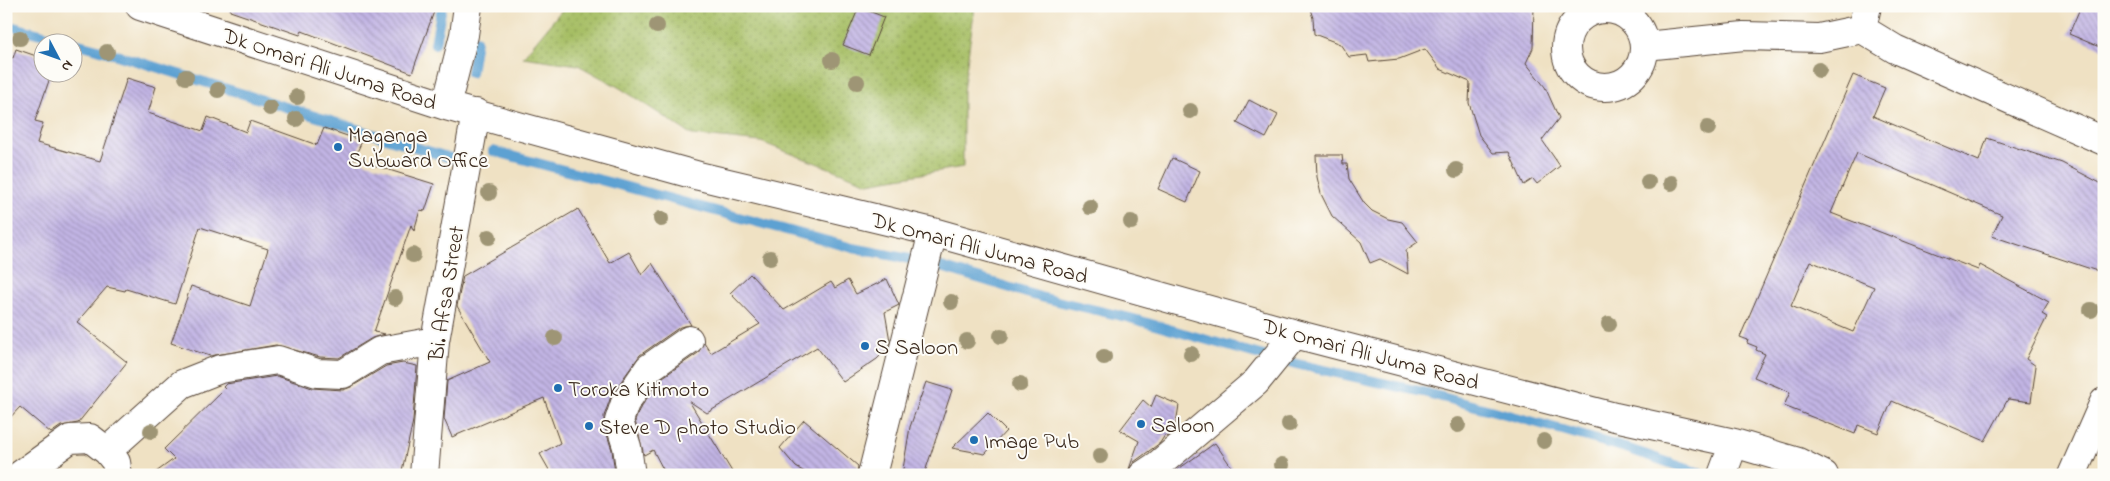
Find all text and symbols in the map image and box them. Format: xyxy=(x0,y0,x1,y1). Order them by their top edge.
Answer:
street label: Dk Omari Ali Juma Road xyxy=(217,21,440,121)
north arrow xyxy=(32,32,82,82)
text: N xyxy=(56,55,78,76)
place label: Maganga Subward Office xyxy=(348,121,488,178)
marker: Maganga Subward Office xyxy=(332,141,344,153)
street label: Dk Omari Ali Juma Road xyxy=(866,205,1091,294)
street label: Bi. Afsa Street xyxy=(421,223,475,364)
street label: Dk Omari Ali Juma Road xyxy=(1257,311,1482,400)
place label: S Saloon xyxy=(875,333,958,365)
marker: S Saloon xyxy=(859,340,871,352)
place label: Toroka Kitimoto xyxy=(568,375,709,407)
marker: Toroka Kitimoto xyxy=(552,382,564,394)
place label: Saloon xyxy=(1151,411,1214,443)
place label: Steve D photo Studio xyxy=(599,413,796,445)
marker: Saloon xyxy=(1135,418,1147,430)
marker: Steve D photo Studio xyxy=(583,420,595,432)
place label: Image Pub xyxy=(984,427,1079,460)
marker: Image Pub xyxy=(968,434,980,446)

